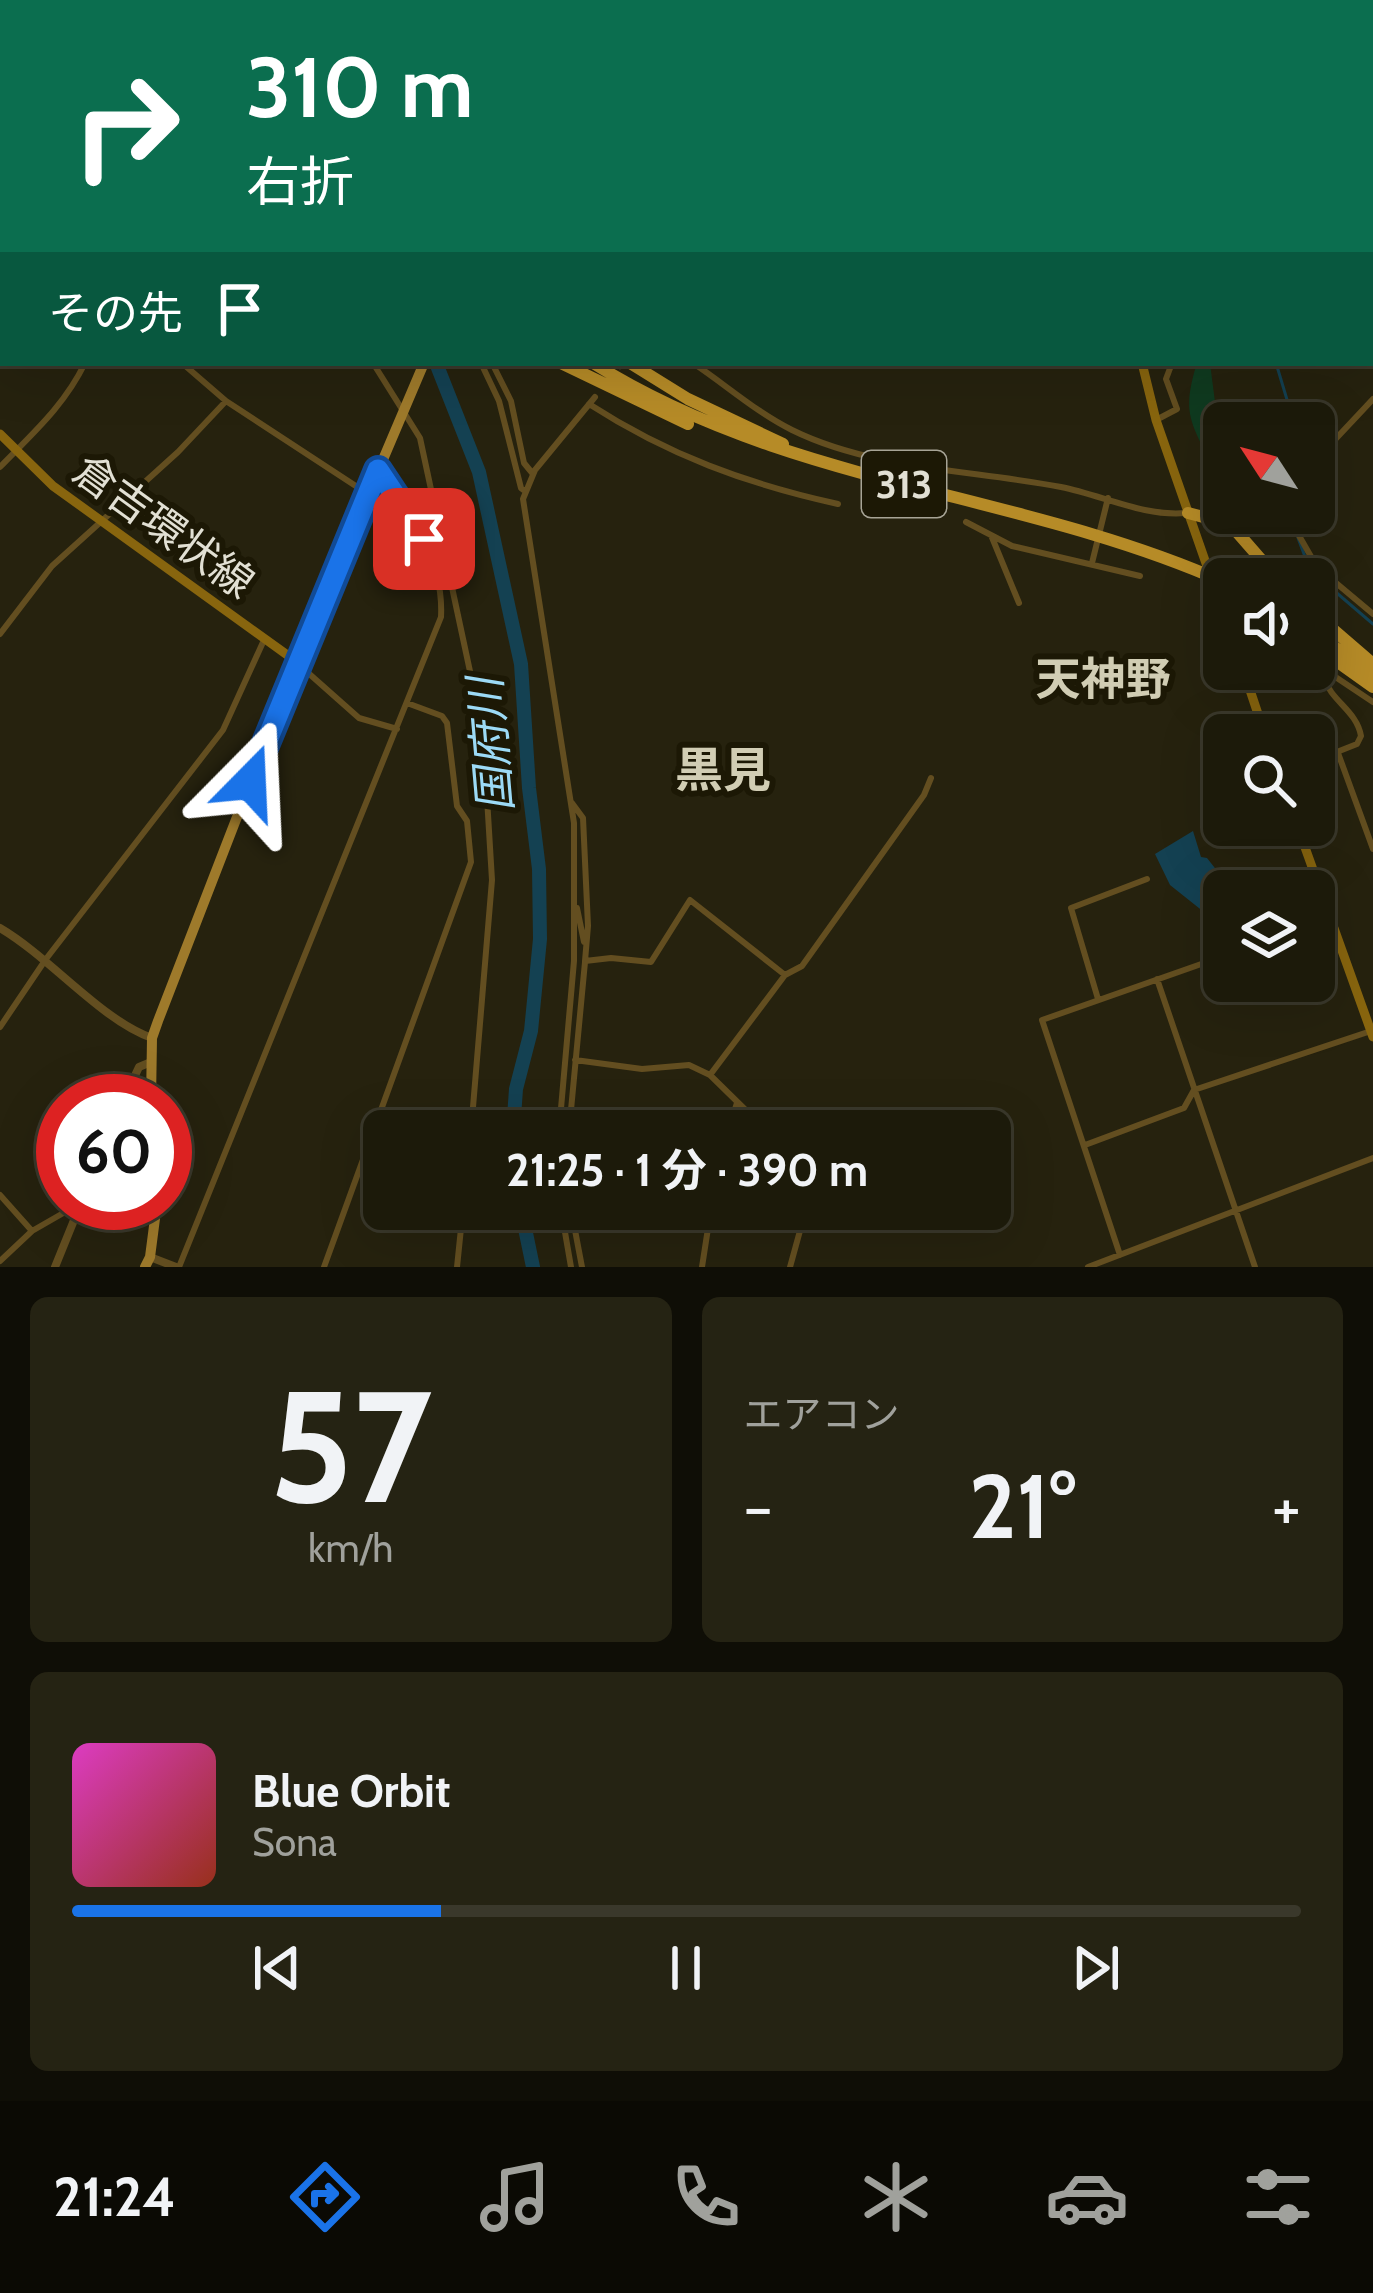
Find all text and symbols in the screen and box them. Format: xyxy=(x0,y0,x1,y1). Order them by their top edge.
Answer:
text: 310 m xyxy=(246,36,473,138)
icon: right xyxy=(48,48,204,204)
text: 右折 xyxy=(246,149,354,215)
icon: arrive xyxy=(207,276,273,342)
text: その先 xyxy=(48,286,183,340)
north arrow xyxy=(1203,402,1335,534)
map controls xyxy=(1203,402,1335,1002)
street label: 倉吉環状線 xyxy=(64,443,264,609)
road number: 313 xyxy=(862,451,946,517)
pin xyxy=(373,488,475,590)
icon: arrive xyxy=(391,506,457,572)
button: sound xyxy=(1203,558,1335,690)
district label: 天神野 xyxy=(1035,652,1171,706)
water label: 国府川 xyxy=(457,671,523,815)
button: search xyxy=(1203,714,1335,846)
position arrow xyxy=(187,719,313,845)
district label: 黒見 xyxy=(675,741,771,799)
button: layers xyxy=(1203,870,1335,1002)
speed limit sign: 60 xyxy=(36,1074,192,1230)
text: 21:25 · 1 分 · 390 m xyxy=(506,1143,868,1197)
text: 57 xyxy=(269,1351,432,1541)
text: エアコン xyxy=(744,1390,900,1438)
text: 21° xyxy=(969,1451,1076,1561)
text: − xyxy=(744,1466,773,1547)
text: + xyxy=(1272,1466,1301,1547)
text: km/h xyxy=(308,1524,393,1572)
text: Blue Orbit xyxy=(252,1764,450,1818)
text: Sona xyxy=(252,1818,337,1866)
icon: previous xyxy=(244,1935,310,2001)
icon: pause xyxy=(653,1935,719,2001)
icon: next xyxy=(1063,1935,1129,2001)
icon: directions xyxy=(283,2155,367,2239)
icon: music xyxy=(473,2155,557,2239)
icon: phone xyxy=(664,2155,748,2239)
icon: climate xyxy=(854,2155,938,2239)
icon: car xyxy=(1045,2155,1129,2239)
icon: filters xyxy=(1236,2155,1320,2239)
text: 21:24 xyxy=(53,2164,176,2230)

